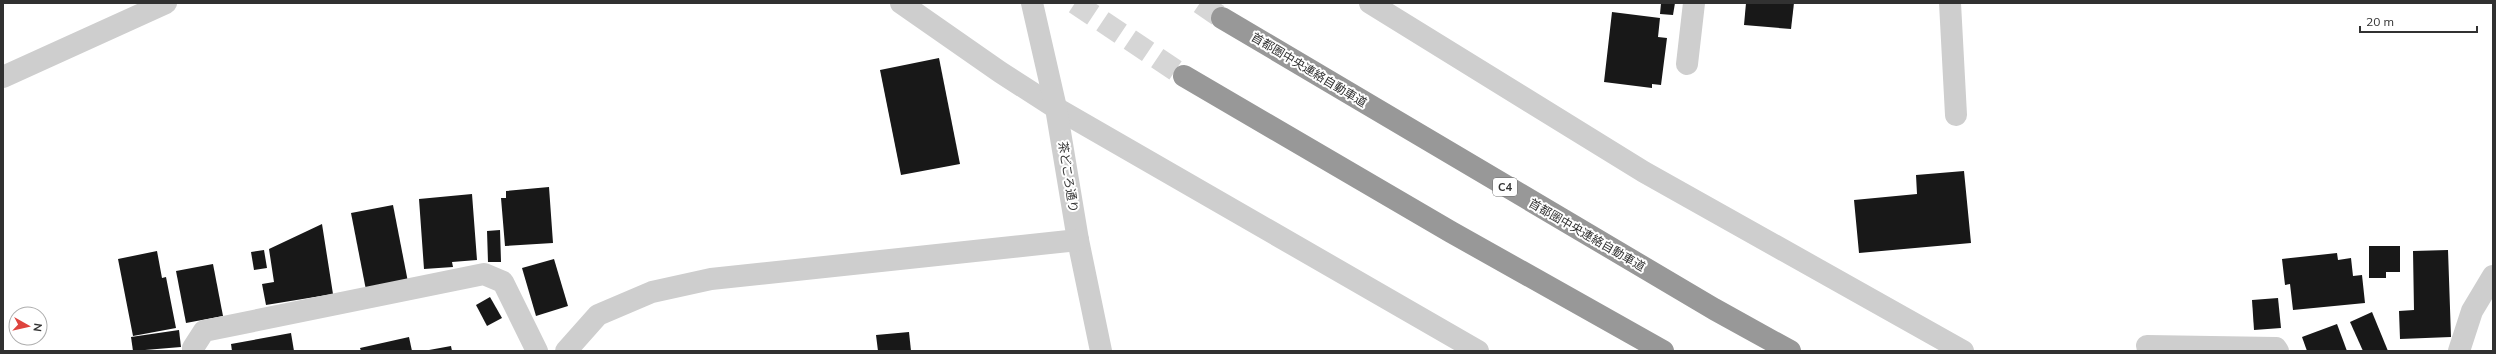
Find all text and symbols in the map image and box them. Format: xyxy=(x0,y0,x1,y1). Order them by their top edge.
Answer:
scale bar xyxy=(2360,8,2477,34)
text: 20 m xyxy=(2366,14,2394,29)
street label: 首都圏中央連絡自動車道 xyxy=(1249,29,1370,110)
street label: 茶どころ通り xyxy=(1055,140,1082,213)
road number: C4 xyxy=(1493,178,1517,196)
street label: 首都圏中央連絡自動車道 xyxy=(1526,195,1648,274)
north arrow xyxy=(8,306,48,346)
text: N xyxy=(30,322,45,332)

